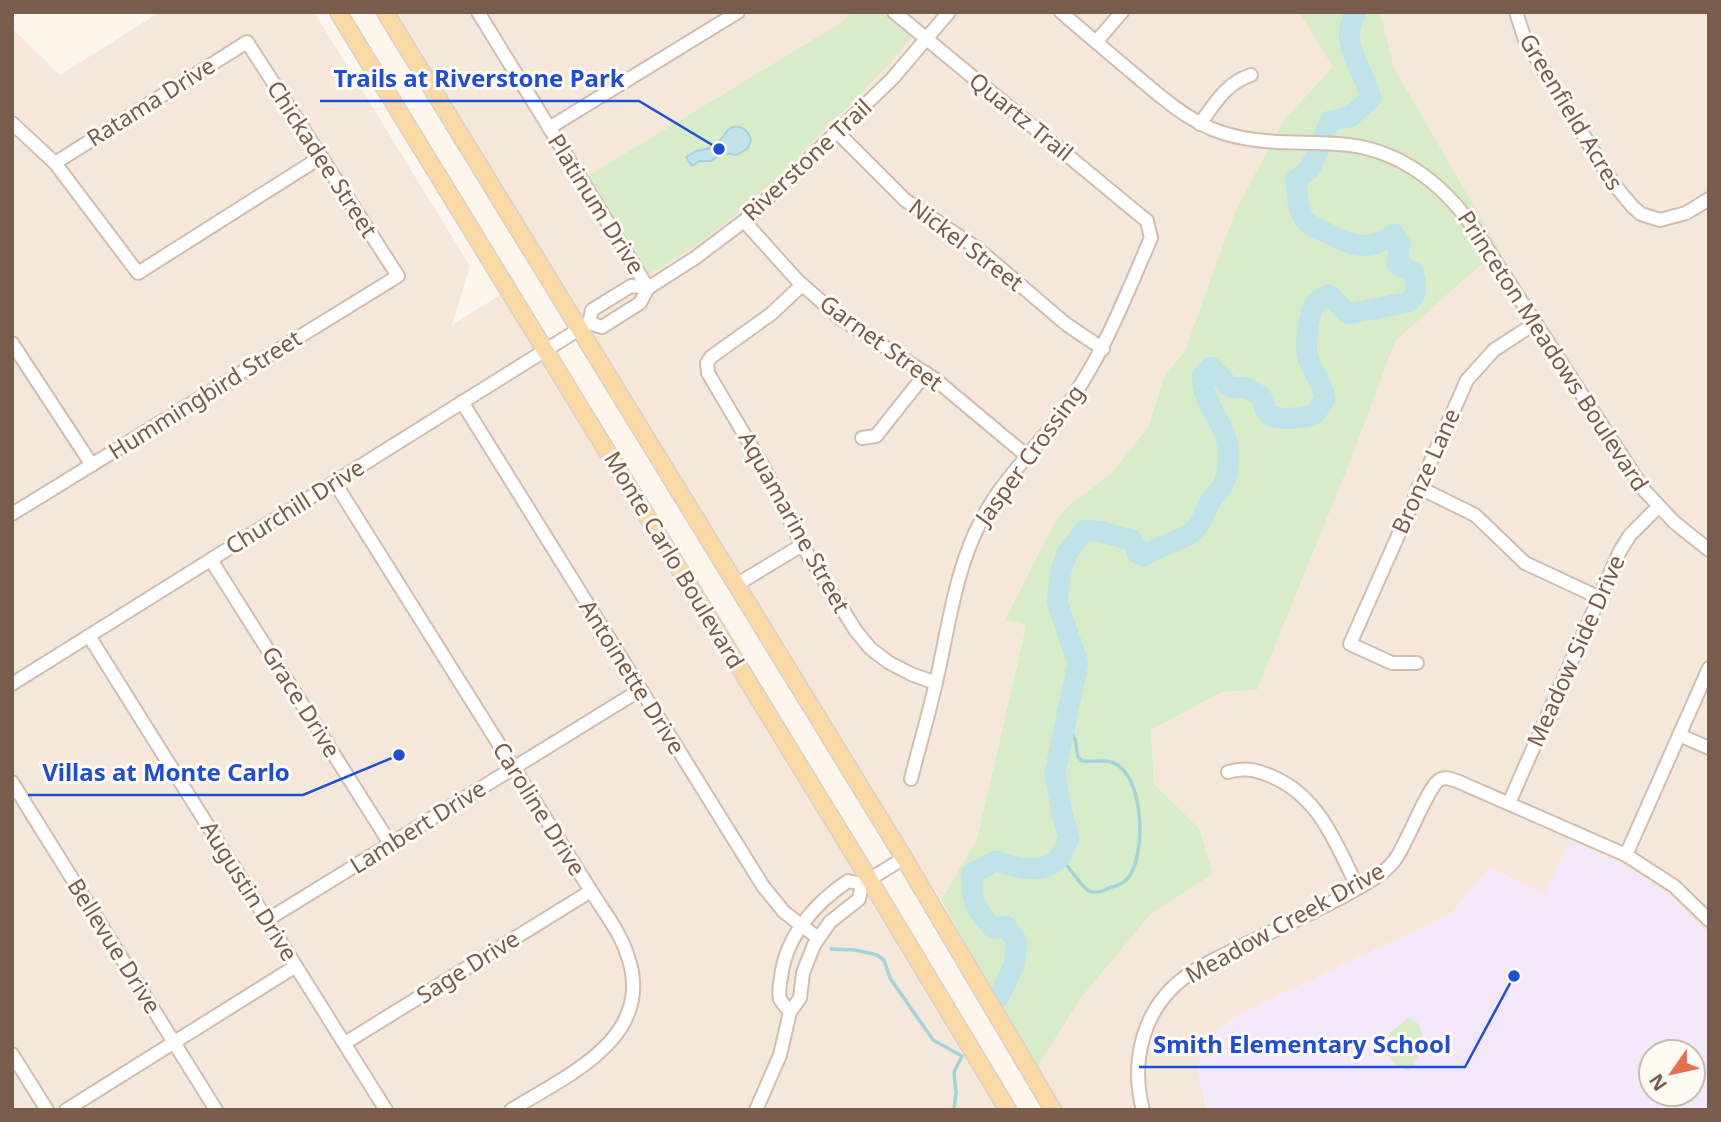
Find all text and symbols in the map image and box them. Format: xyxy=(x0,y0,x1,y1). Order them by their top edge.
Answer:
street label: Greenfield Acres xyxy=(1512,27,1631,196)
street label: Ratama Drive xyxy=(80,49,221,153)
callout: Trails at Riverstone Park xyxy=(320,56,639,101)
text: Trails at Riverstone Park xyxy=(333,61,625,94)
street label: Quartz Trail xyxy=(963,64,1080,168)
street label: Chickadee Street xyxy=(260,74,386,243)
street label: Riverstone Trail xyxy=(735,91,878,228)
street label: Platinum Drive xyxy=(541,127,653,280)
street label: Nickel Street xyxy=(903,191,1030,298)
street label: Princeton Meadows Boulevard xyxy=(1451,204,1657,497)
street label: Garnet Street xyxy=(814,287,950,398)
street label: Hummingbird Street xyxy=(102,322,307,467)
street label: Jasper Crossing xyxy=(966,378,1091,533)
street label: Bronze Lane xyxy=(1383,403,1467,538)
street label: Aquamarine Street xyxy=(732,425,858,618)
street label: Monte Carlo Boulevard xyxy=(597,445,753,674)
street label: Churchill Drive xyxy=(219,451,370,562)
street label: Meadow Side Drive xyxy=(1518,550,1632,752)
street label: Antoinette Drive xyxy=(572,593,693,760)
street label: Grace Drive xyxy=(255,640,349,763)
street label: Caroline Drive xyxy=(486,735,594,882)
callout: Villas at Monte Carlo xyxy=(28,750,303,795)
text: Villas at Monte Carlo xyxy=(42,755,290,788)
street label: Lambert Drive xyxy=(344,772,491,881)
street label: Augustin Drive xyxy=(194,814,306,967)
street label: Meadow Creek Drive xyxy=(1179,854,1390,990)
street label: Bellevue Drive xyxy=(60,872,169,1019)
street label: Sage Drive xyxy=(410,922,525,1010)
callout: Smith Elementary School xyxy=(1139,1022,1465,1067)
text: Smith Elementary School xyxy=(1153,1027,1451,1060)
north arrow xyxy=(1637,1038,1707,1108)
text: N xyxy=(1643,1069,1673,1096)

